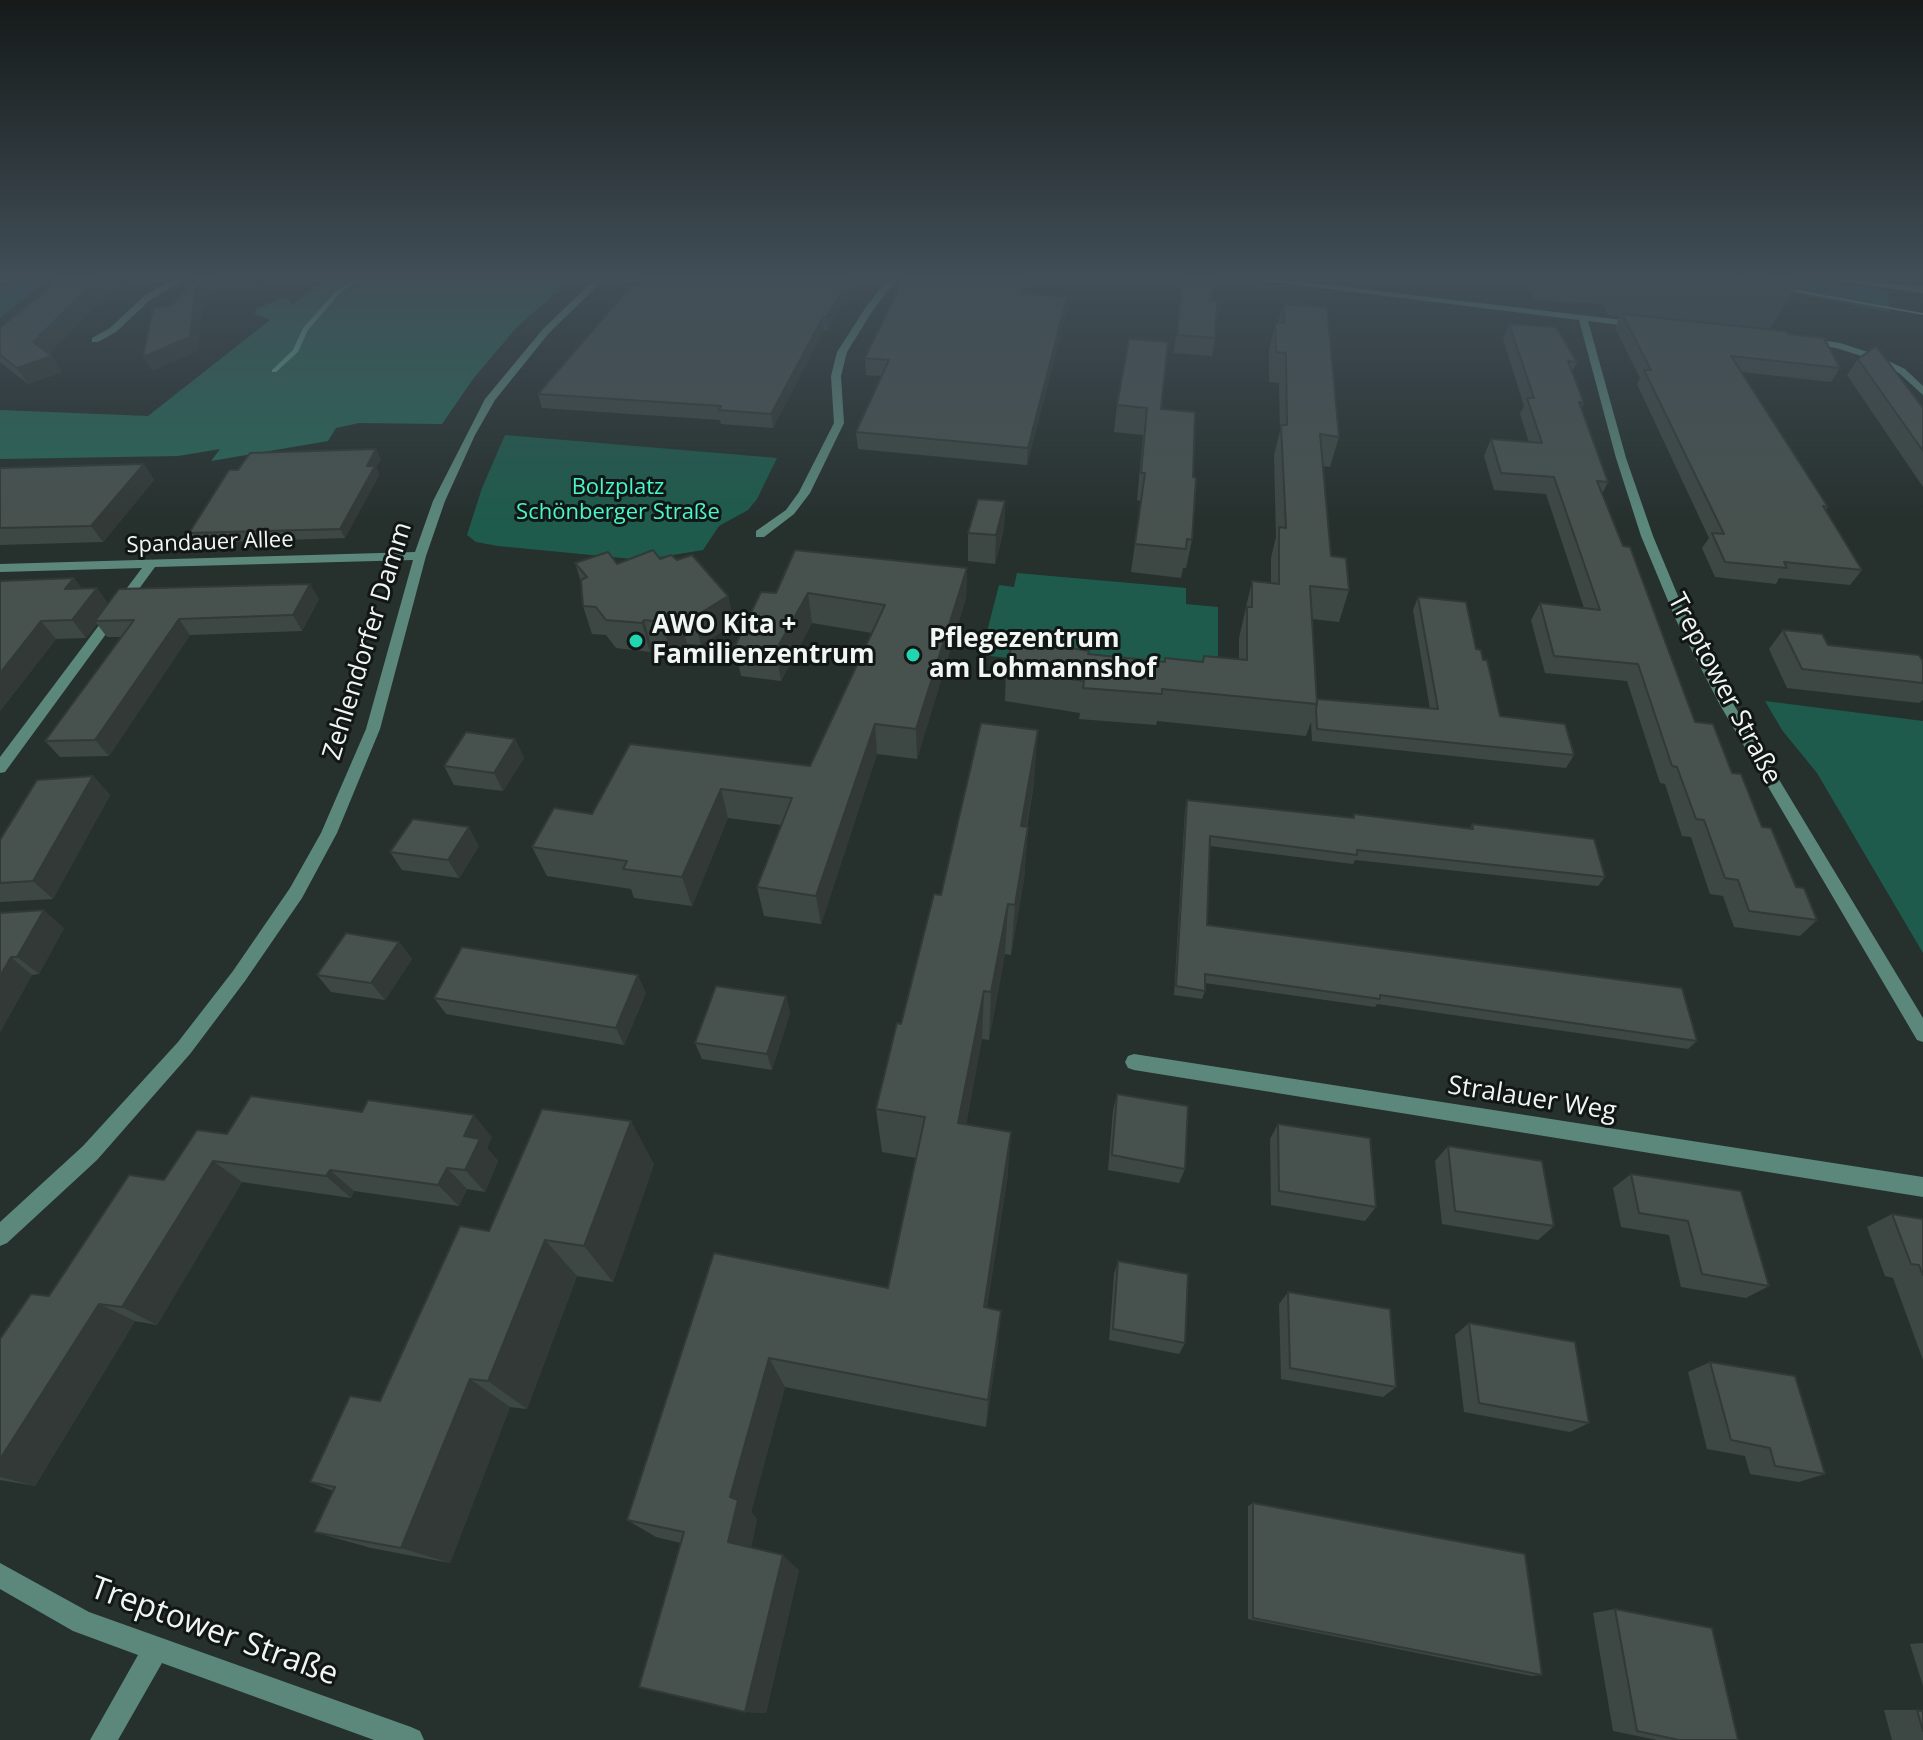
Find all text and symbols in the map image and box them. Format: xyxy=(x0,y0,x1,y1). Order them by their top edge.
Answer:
park label: Bolzplatz Schönberger Straße xyxy=(516,475,720,526)
street label: Zehlendorfer Damm xyxy=(317,518,419,764)
street label: Spandauer Allee xyxy=(126,527,294,559)
street label: Treptower Straße xyxy=(1660,588,1788,790)
place label: AWO Kita + Familienzentrum xyxy=(652,610,875,672)
place label: Pflegezentrum am Lohmannshof xyxy=(929,624,1156,686)
marker: AWO Kita + Familienzentrum xyxy=(627,632,645,650)
marker: Pflegezentrum am Lohmannshof xyxy=(904,646,922,664)
street label: Stralauer Weg xyxy=(1445,1070,1619,1128)
street label: Treptower Straße xyxy=(85,1569,343,1695)

